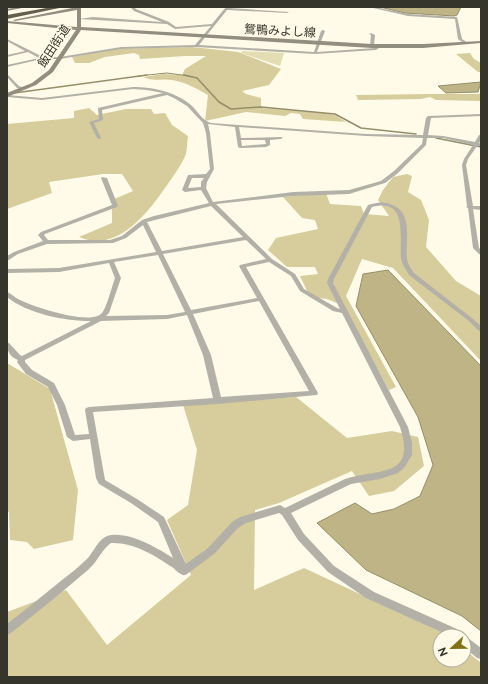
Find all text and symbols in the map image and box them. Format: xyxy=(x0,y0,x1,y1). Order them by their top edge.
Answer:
street label: 飯田街道 xyxy=(35,22,73,70)
street label: 鴛鴨みよし線 xyxy=(244,22,316,40)
north arrow xyxy=(432,628,472,668)
text: N xyxy=(436,645,451,658)

